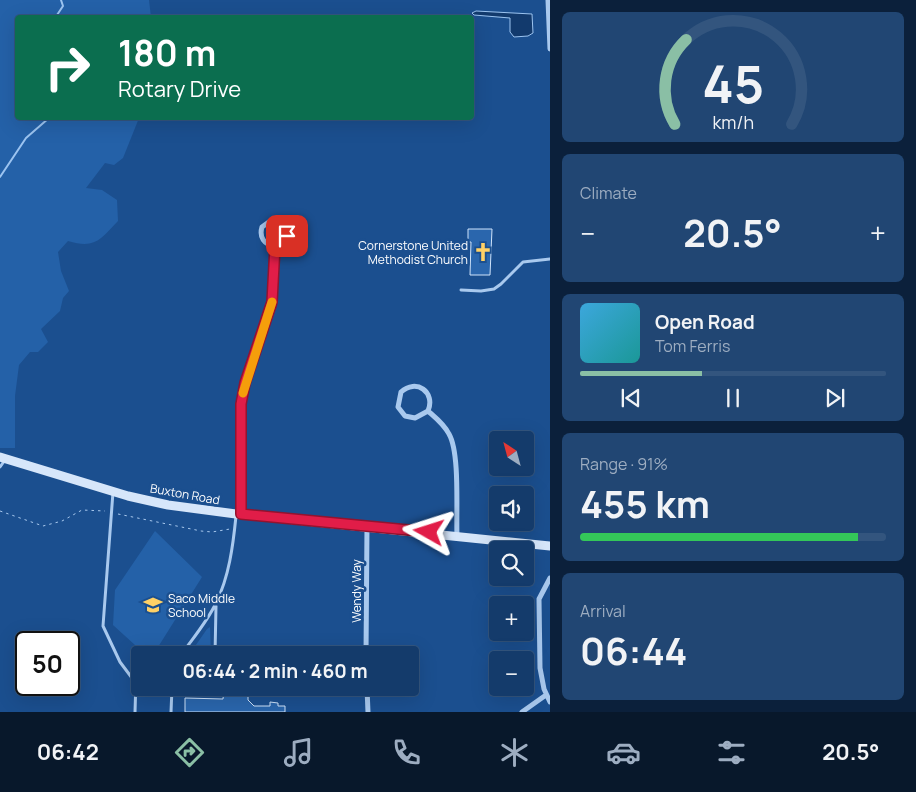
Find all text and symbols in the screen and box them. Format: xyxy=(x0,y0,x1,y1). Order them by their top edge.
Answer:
text: 180 m xyxy=(118,29,216,77)
icon: right xyxy=(35,35,100,100)
text: 45 xyxy=(702,48,764,119)
text: Rotary Drive xyxy=(118,74,241,104)
text: km/h xyxy=(712,110,754,134)
text: Climate xyxy=(580,182,637,204)
text: 20.5° xyxy=(683,206,782,258)
text: − xyxy=(580,214,595,252)
text: + xyxy=(870,214,886,252)
pin xyxy=(266,215,308,257)
icon: arrive xyxy=(273,222,301,250)
place label: Cornerstone United Methodist Church xyxy=(358,237,468,268)
church icon: Cornerstone United Methodist Church xyxy=(472,241,494,263)
text: Open Road xyxy=(655,309,755,335)
text: Tom Ferris xyxy=(655,335,730,357)
icon: previous xyxy=(617,384,645,412)
icon: pause xyxy=(719,384,747,412)
icon: next xyxy=(821,384,849,412)
north arrow xyxy=(489,431,534,476)
map controls xyxy=(489,431,534,696)
text: Range · 91% xyxy=(580,453,668,475)
text: 455 km xyxy=(580,477,710,529)
street label: Buxton Road xyxy=(149,480,221,508)
button: sound xyxy=(489,486,534,531)
position arrow xyxy=(402,505,454,557)
button: search xyxy=(489,541,534,586)
street label: Wendy Way xyxy=(348,559,365,623)
place label: Saco Middle School xyxy=(168,590,235,621)
school or university icon: Saco Middle School xyxy=(142,594,164,616)
button: + xyxy=(489,596,534,641)
text: Arrival xyxy=(580,600,626,622)
text: 06:44 xyxy=(580,624,687,676)
speed limit sign: 50 xyxy=(15,631,80,696)
button: − xyxy=(489,651,534,696)
text: 06:44 · 2 min · 460 m xyxy=(182,658,368,684)
icon: directions xyxy=(172,735,207,770)
icon: music xyxy=(281,735,316,770)
icon: phone xyxy=(389,735,424,770)
icon: climate xyxy=(497,735,532,770)
icon: car xyxy=(606,735,641,770)
icon: filters xyxy=(714,735,749,770)
text: 06:42 xyxy=(37,737,99,767)
text: 20.5° xyxy=(822,737,879,767)

